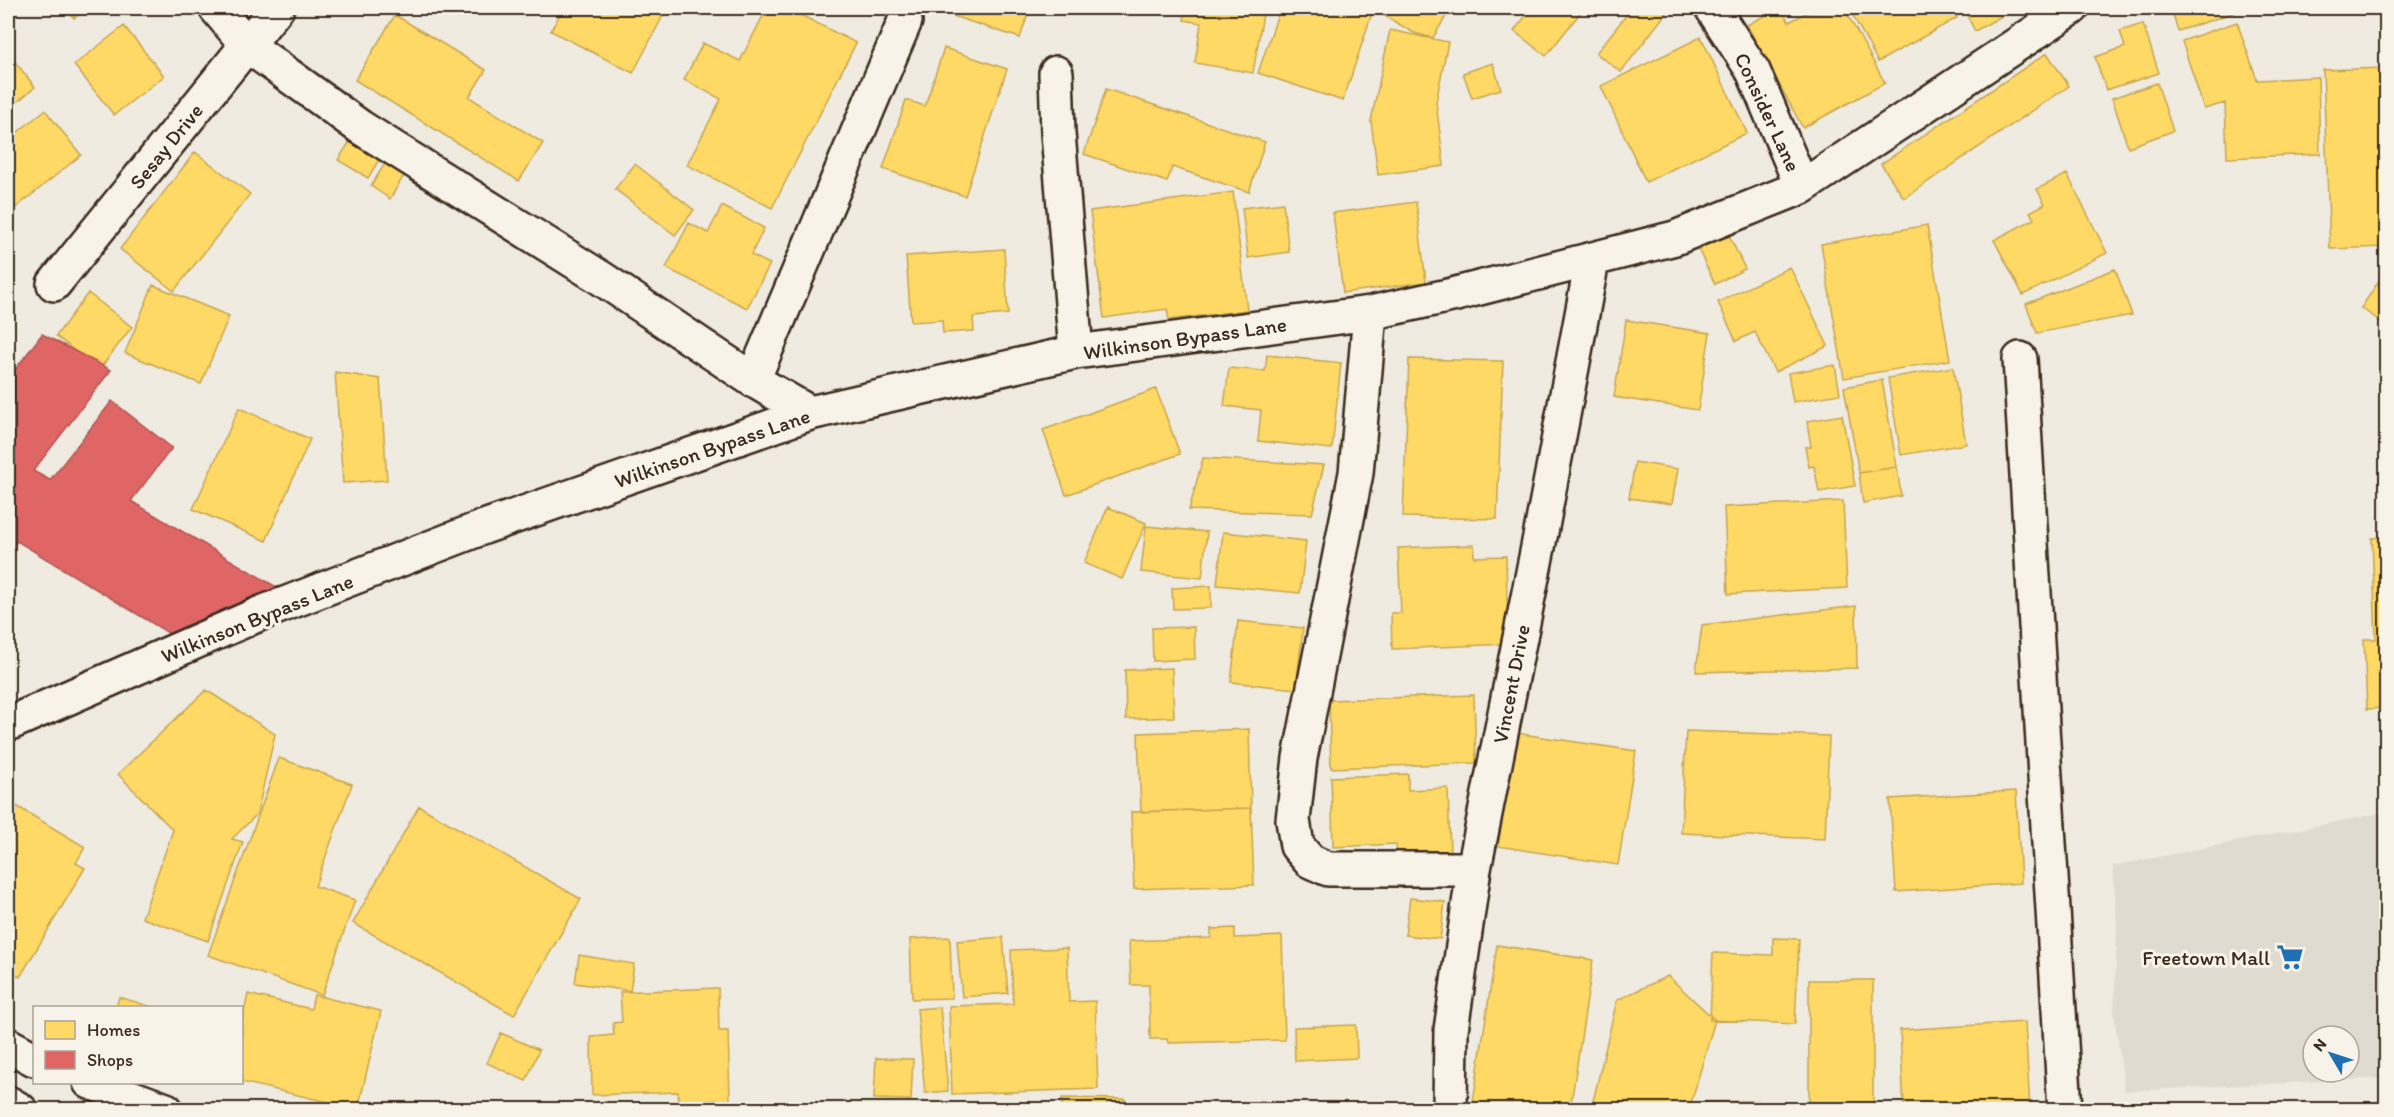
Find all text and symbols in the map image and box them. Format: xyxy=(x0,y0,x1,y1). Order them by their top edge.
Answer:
street label: Consider Lane xyxy=(1730,49,1806,175)
street label: Sesay Drive xyxy=(124,98,208,194)
street label: Wilkinson Bypass Lane xyxy=(1082,311,1288,365)
street label: Wilkinson Bypass Lane xyxy=(611,403,813,493)
street label: Wilkinson Bypass Lane xyxy=(157,568,357,668)
street label: Vincent Drive xyxy=(1487,622,1535,746)
supermarket icon: Freetown Mall xyxy=(2275,942,2305,972)
place label: Freetown Mall xyxy=(2142,945,2270,970)
legend xyxy=(33,1006,243,1084)
text: Homes xyxy=(87,1019,140,1041)
north arrow xyxy=(2301,1024,2361,1084)
text: N xyxy=(2309,1035,2331,1055)
text: Shops xyxy=(87,1049,133,1071)

